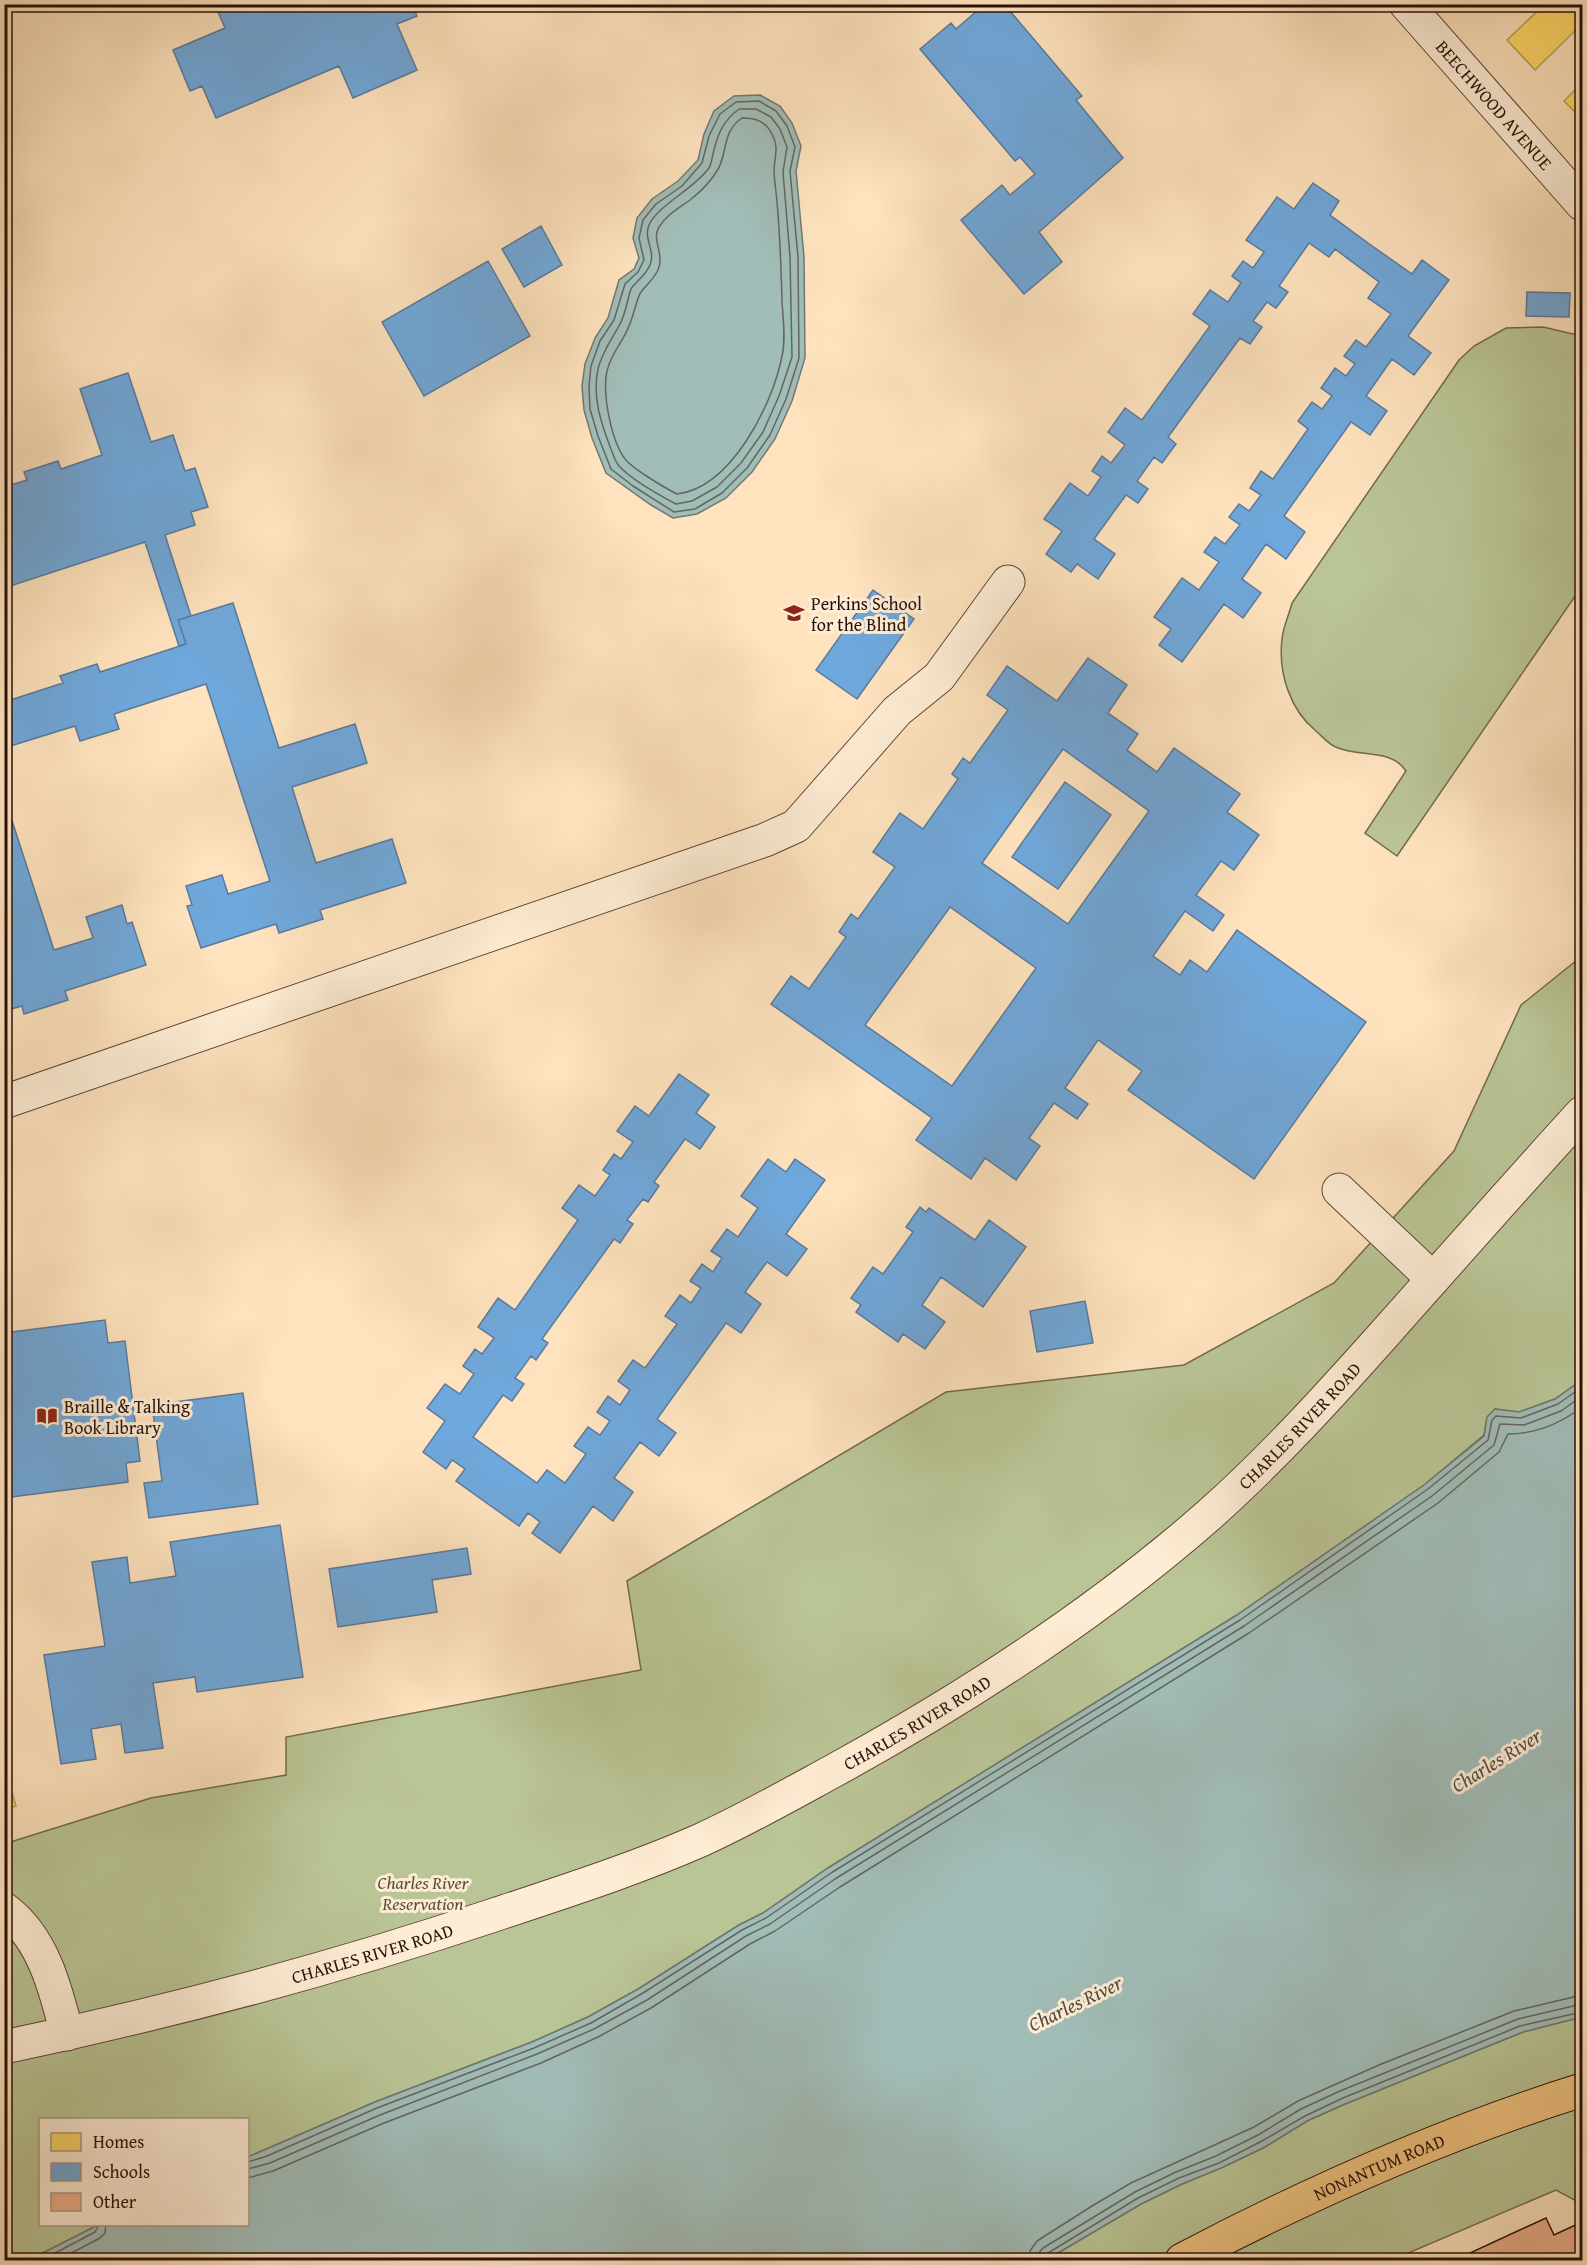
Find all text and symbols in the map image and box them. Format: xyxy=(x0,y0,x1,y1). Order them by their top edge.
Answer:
street label: BEECHWOOD AVENUE xyxy=(1430,34,1559,175)
place label: Perkins School for the Blind xyxy=(811,590,922,638)
school or university icon: Perkins School for the Blind xyxy=(782,601,806,625)
street label: CHARLES RIVER ROAD xyxy=(1232,1356,1367,1495)
place label: Braille & Talking Book Library xyxy=(64,1393,190,1441)
library icon: Braille & Talking Book Library xyxy=(35,1404,59,1428)
street label: CHARLES RIVER ROAD xyxy=(838,1668,996,1776)
water label: Charles River xyxy=(1445,1721,1547,1799)
park label: Charles River Reservation xyxy=(378,1869,470,1917)
street label: CHARLES RIVER ROAD xyxy=(288,1916,456,1990)
water label: Charles River xyxy=(1023,1968,1127,2038)
legend xyxy=(39,2118,249,2226)
street label: NONANTUM ROAD xyxy=(1309,2126,1449,2207)
text: Homes xyxy=(93,2128,144,2155)
text: Schools xyxy=(93,2158,150,2185)
text: Other xyxy=(93,2188,137,2215)

